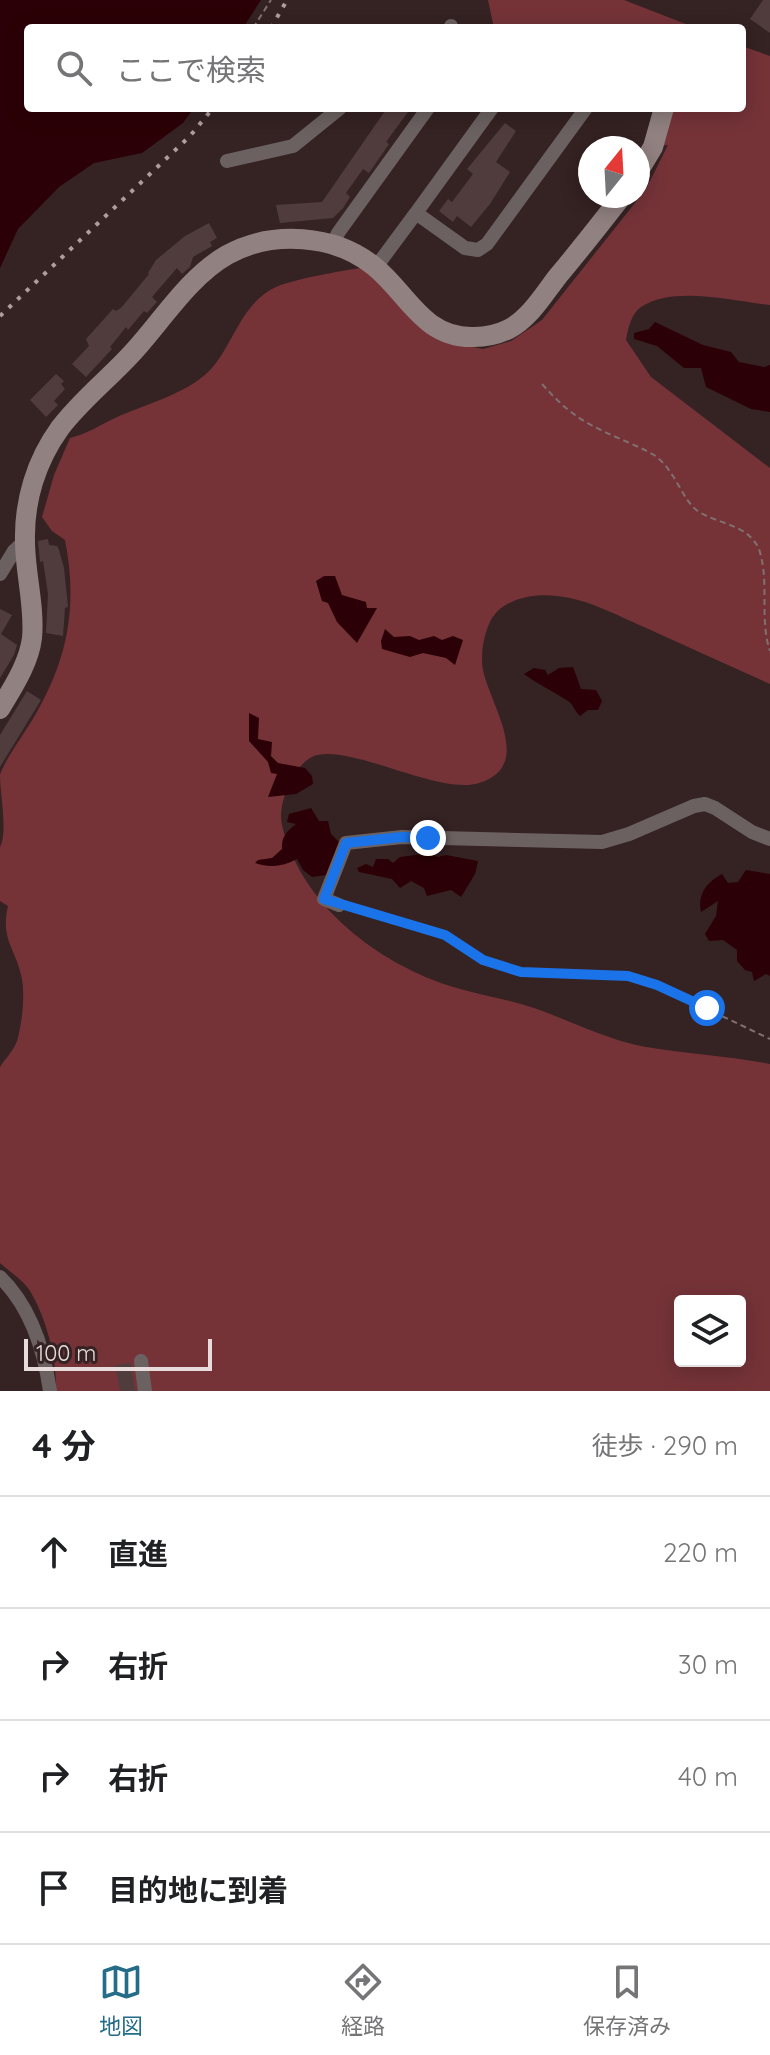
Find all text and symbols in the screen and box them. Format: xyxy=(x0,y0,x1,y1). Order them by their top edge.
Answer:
search box xyxy=(24,24,746,112)
icon: search xyxy=(52,46,96,90)
text: ここで検索 xyxy=(116,51,266,89)
north arrow xyxy=(578,136,650,208)
route end xyxy=(410,820,446,856)
route start xyxy=(689,990,725,1026)
map controls xyxy=(674,1295,746,1367)
button: layers xyxy=(674,1295,746,1367)
scale bar xyxy=(24,1335,212,1371)
text: 100 m xyxy=(36,1339,96,1367)
text: 4 分 xyxy=(32,1424,96,1467)
text: 徒歩 · 290 m xyxy=(592,1429,738,1462)
icon: ahead xyxy=(32,1530,76,1574)
text: 直進 xyxy=(108,1535,168,1573)
text: 220 m xyxy=(663,1536,738,1569)
icon: right xyxy=(32,1642,76,1686)
text: 右折 xyxy=(108,1647,168,1685)
text: 30 m xyxy=(678,1648,738,1681)
icon: right xyxy=(32,1754,76,1798)
text: 右折 xyxy=(108,1759,168,1797)
text: 40 m xyxy=(678,1760,738,1793)
icon: arrive xyxy=(32,1866,76,1910)
text: 目的地に到着 xyxy=(108,1871,288,1909)
tab: 地図 xyxy=(99,1960,143,2040)
tab: 経路 xyxy=(341,1960,385,2040)
tab: 保存済み xyxy=(583,1960,671,2040)

